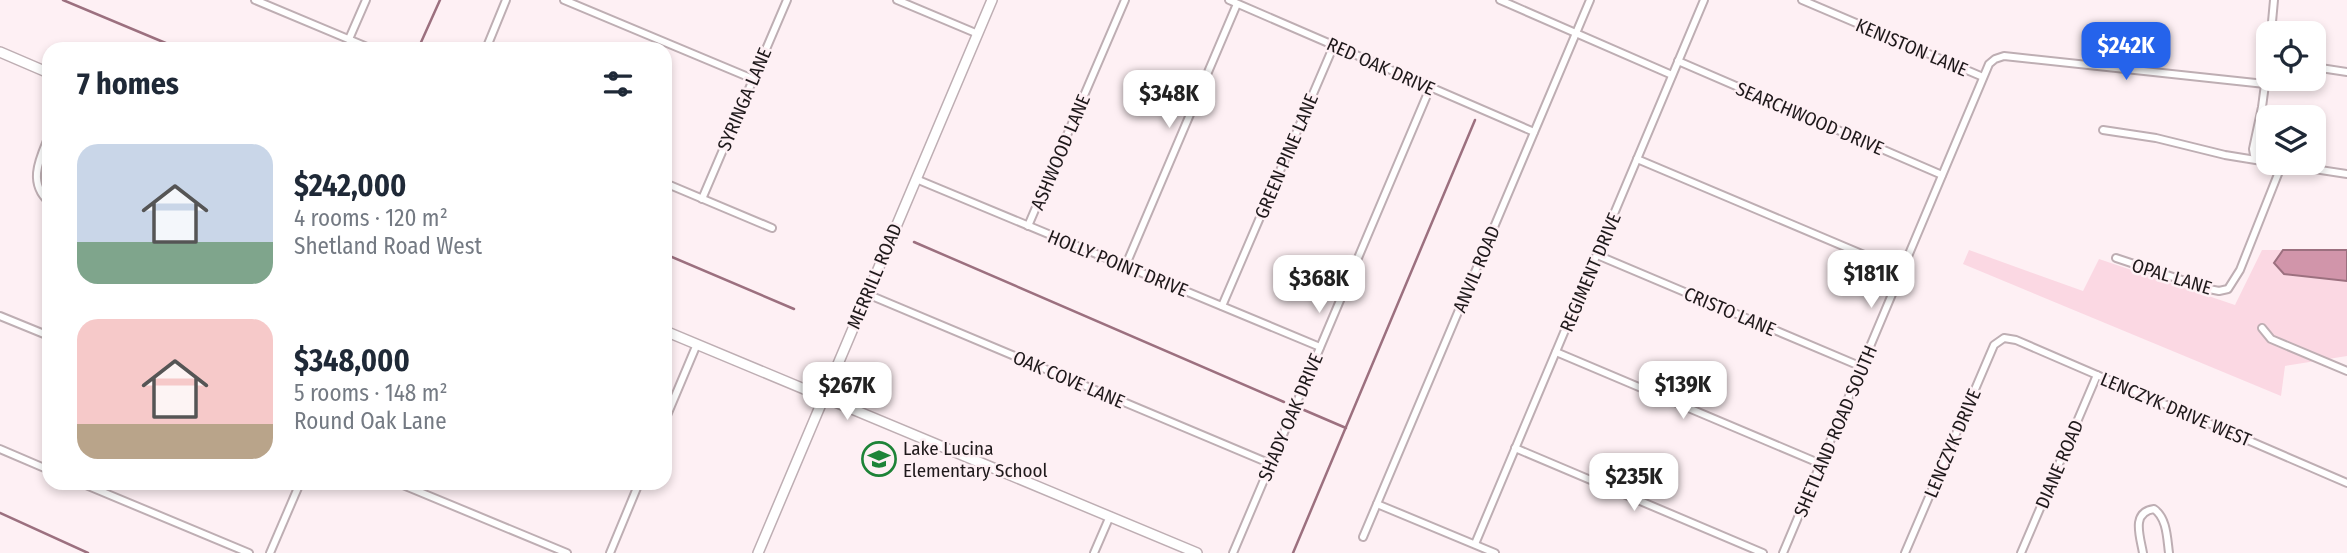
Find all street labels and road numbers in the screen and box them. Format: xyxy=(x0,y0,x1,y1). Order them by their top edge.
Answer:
street label: KENISTON LANE xyxy=(1852,14,1971,81)
street label: RED OAK DRIVE xyxy=(1323,32,1439,101)
street label: SYRINGA LANE xyxy=(712,44,776,154)
street label: SEARCHWOOD DRIVE xyxy=(1732,77,1887,160)
street label: GREEN PINE LANE xyxy=(1250,90,1323,222)
street label: ASHWOOD LANE xyxy=(1026,91,1095,213)
street label: REGIMENT DRIVE xyxy=(1555,209,1626,335)
street label: MERRILL ROAD xyxy=(842,220,907,332)
street label: ANVIL ROAD xyxy=(1448,222,1505,316)
street label: HOLLY POINT DRIVE xyxy=(1044,225,1191,302)
street label: OPAL LANE xyxy=(2129,253,2215,300)
street label: CRISTO LANE xyxy=(1680,282,1779,341)
street label: SHETLAND ROAD SOUTH xyxy=(1789,342,1882,521)
street label: OAK COVE LANE xyxy=(1009,346,1128,413)
street label: SHADY OAK DRIVE xyxy=(1253,350,1328,485)
street label: LENCZYK DRIVE WEST xyxy=(2097,367,2255,452)
street label: LENCZYK DRIVE xyxy=(1919,385,1986,501)
street label: DIANE ROAD xyxy=(2031,416,2088,512)

